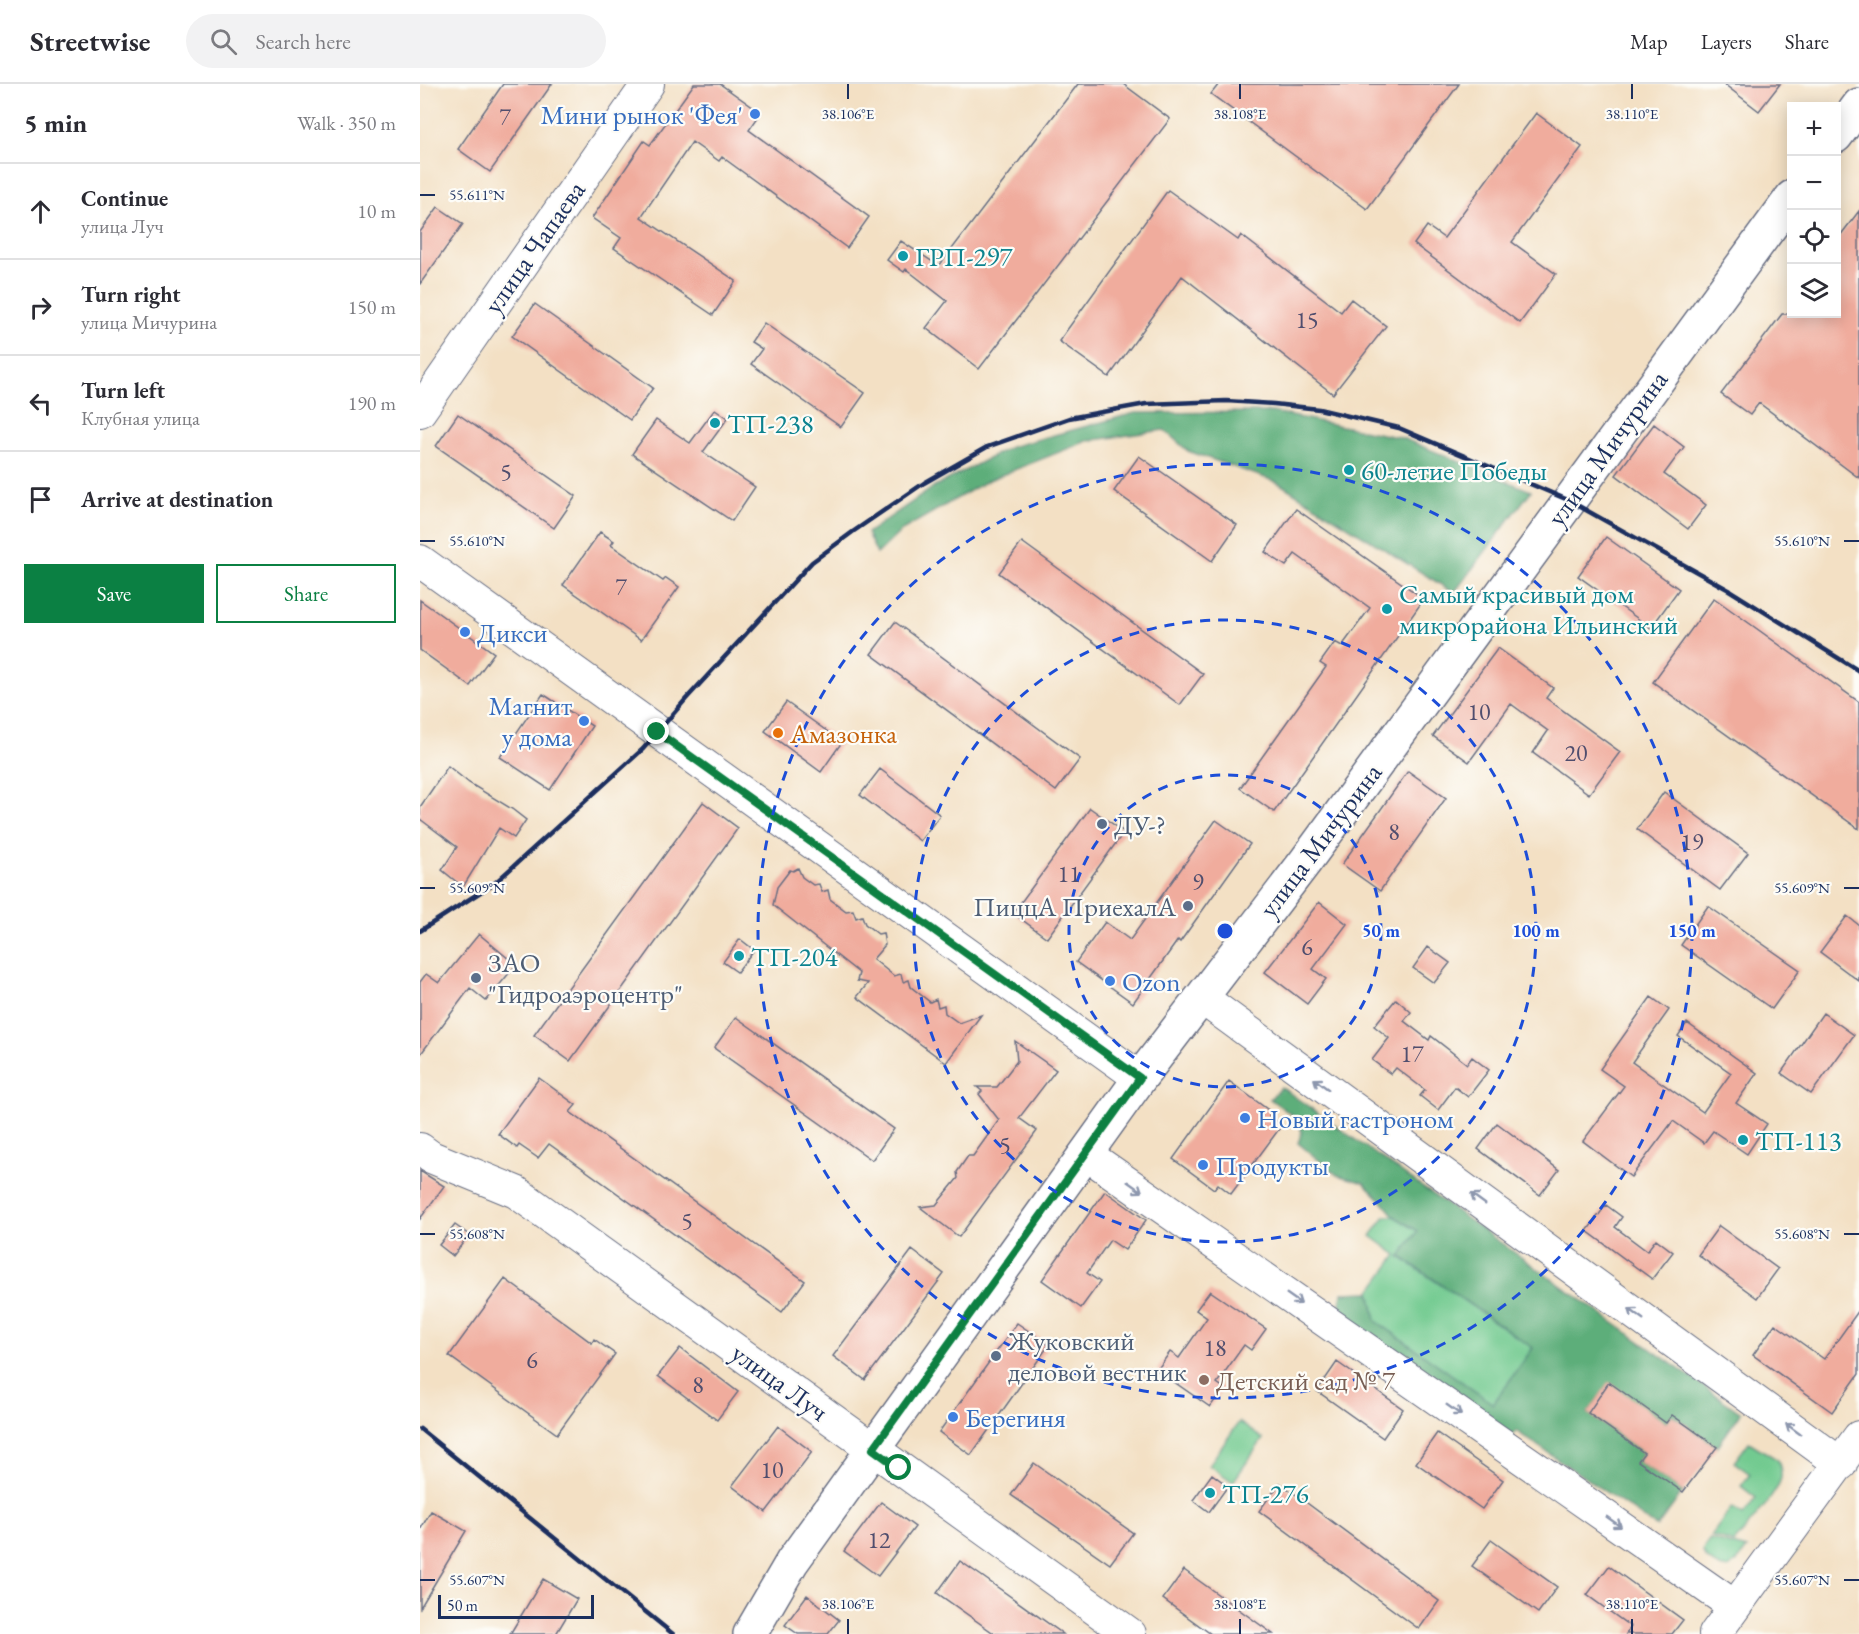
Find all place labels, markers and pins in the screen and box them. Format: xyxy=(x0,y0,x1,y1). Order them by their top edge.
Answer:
place label: Мини рынок 'Фея' xyxy=(540,97,743,132)
marker: Мини рынок 'Фея' xyxy=(748,107,762,121)
place label: ГРП-297 xyxy=(915,239,1014,274)
marker: ГРП-297 xyxy=(896,249,910,263)
place label: ТП-238 xyxy=(727,406,814,441)
marker: ТП-238 xyxy=(708,416,722,430)
place label: 60-летие Победы xyxy=(1361,453,1547,488)
marker: 60-летие Победы xyxy=(1342,463,1356,477)
place label: Самый красивый дом микрорайона Ильинский xyxy=(1399,576,1678,642)
marker: Самый красивый дом микрорайона Ильинский xyxy=(1380,602,1394,616)
place label: Дикси xyxy=(477,615,548,650)
marker: Дикси xyxy=(458,625,472,639)
place label: Магнит у дома xyxy=(488,688,572,754)
marker: Магнит у дома xyxy=(577,714,591,728)
place label: Амазонка xyxy=(789,716,897,751)
marker: Амазонка xyxy=(771,726,785,740)
place label: ДУ-? xyxy=(1114,807,1166,842)
marker: ДУ-? xyxy=(1095,817,1109,831)
place label: ПиццА ПриехалА xyxy=(973,889,1176,924)
marker: ПиццА ПриехалА xyxy=(1181,899,1195,913)
centre of rings xyxy=(1215,921,1235,941)
place label: ТП-204 xyxy=(751,939,839,974)
place label: ЗАО "Гидроаэроцентр" xyxy=(488,945,683,1011)
marker: ТП-204 xyxy=(732,949,746,963)
place label: Ozon xyxy=(1122,964,1180,999)
marker: ЗАО "Гидроаэроцентр" xyxy=(469,971,483,985)
marker: Ozon xyxy=(1103,974,1117,988)
place label: Новый гастроном xyxy=(1257,1101,1454,1136)
marker: Новый гастроном xyxy=(1238,1111,1252,1125)
place label: ТП-113 xyxy=(1755,1123,1842,1158)
marker: ТП-113 xyxy=(1736,1133,1750,1147)
place label: Продукты xyxy=(1215,1148,1329,1183)
marker: Продукты xyxy=(1196,1158,1210,1172)
place label: Жуковский деловой вестник xyxy=(1007,1323,1187,1389)
marker: Жуковский деловой вестник xyxy=(989,1349,1003,1363)
place label: Детский сад № 7 xyxy=(1216,1363,1396,1398)
marker: Детский сад № 7 xyxy=(1197,1373,1211,1387)
place label: Берегиня xyxy=(965,1400,1066,1435)
marker: Берегиня xyxy=(946,1410,960,1424)
place label: ТП-276 xyxy=(1222,1476,1309,1511)
marker: ТП-276 xyxy=(1203,1486,1217,1500)

